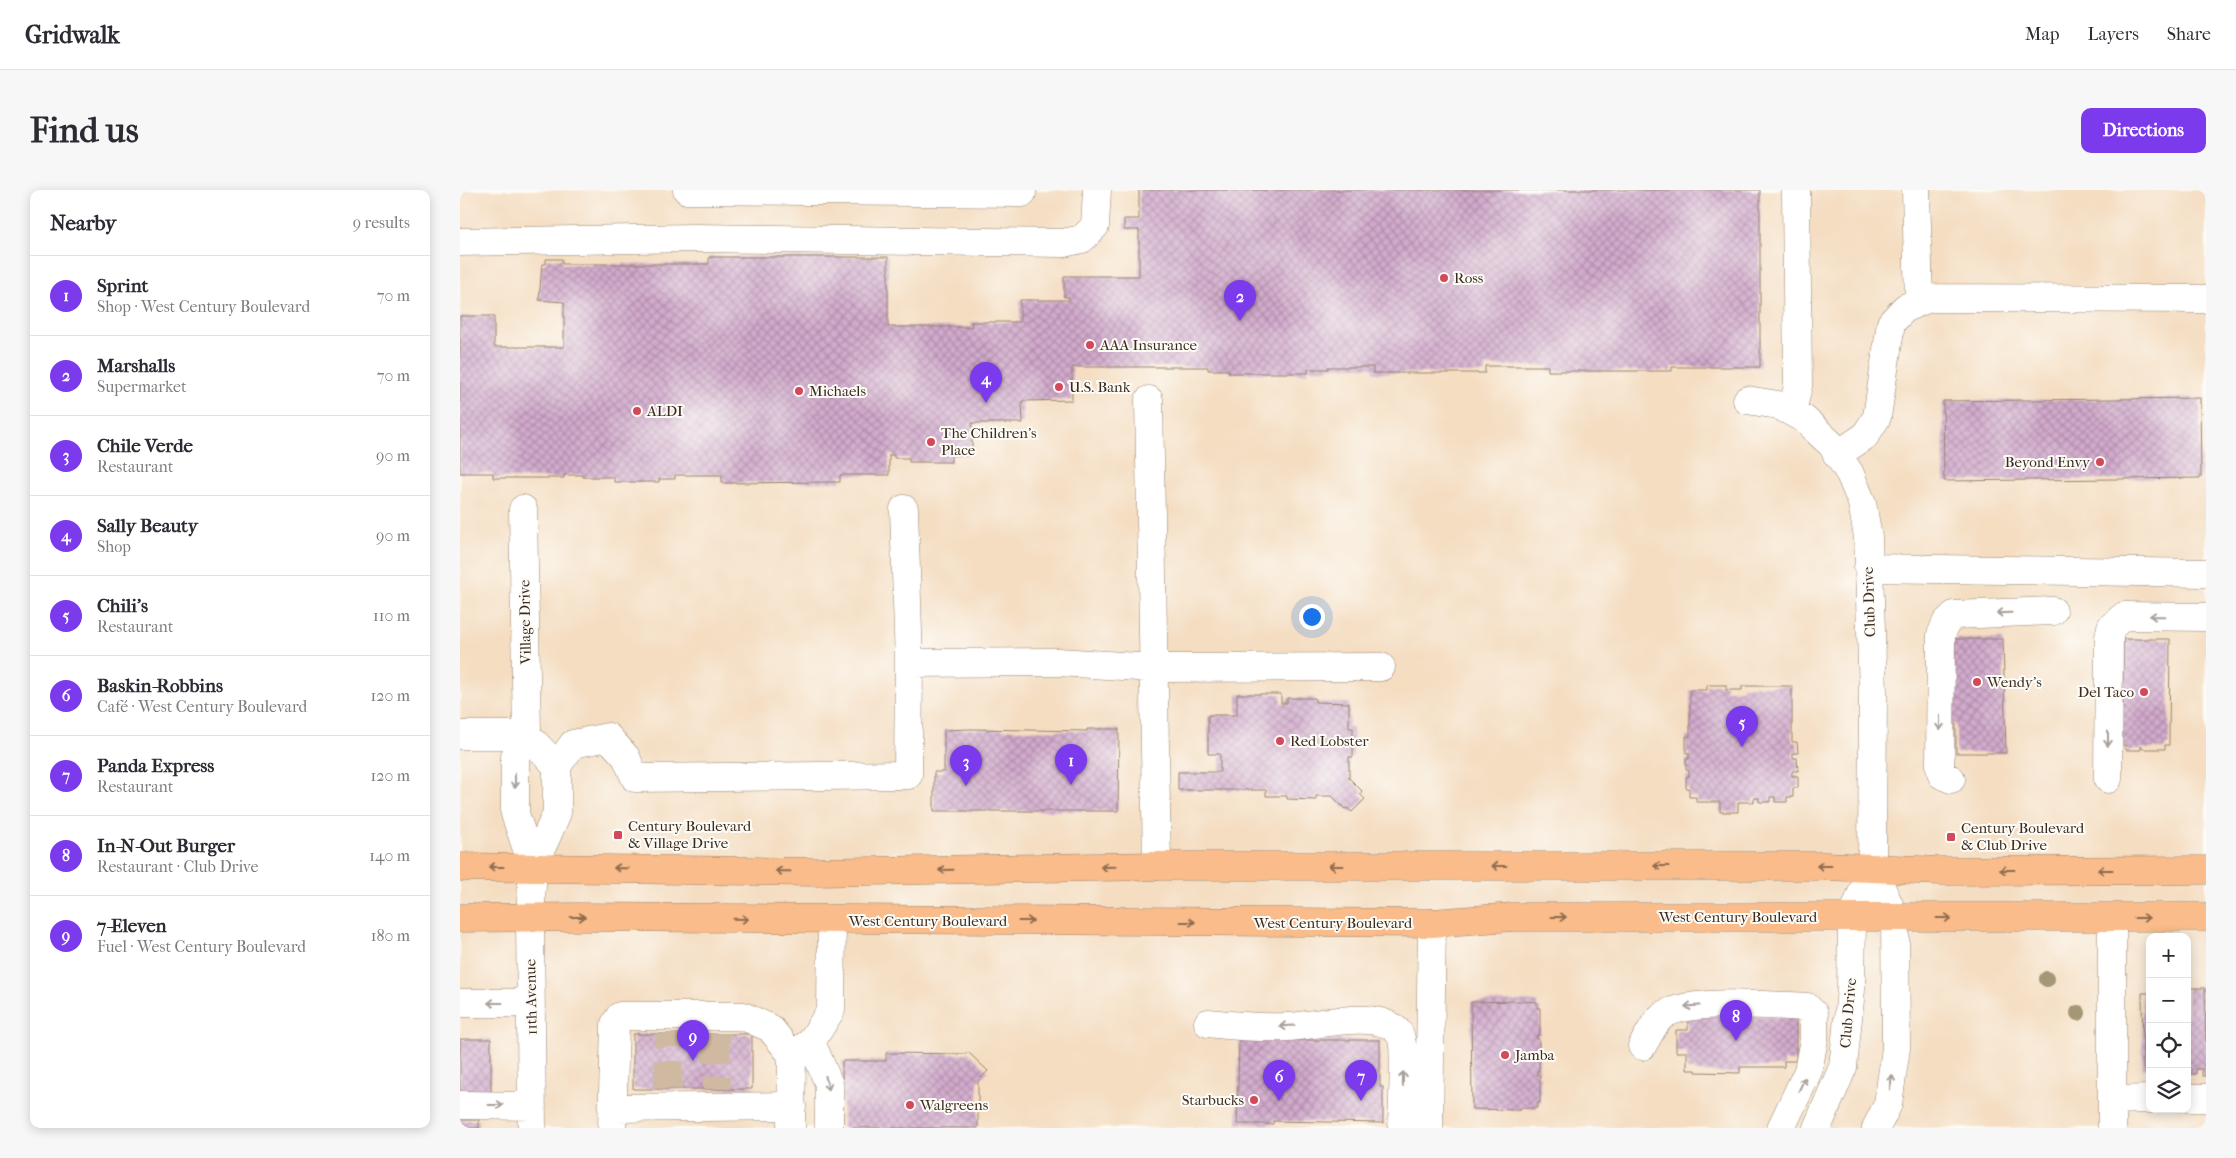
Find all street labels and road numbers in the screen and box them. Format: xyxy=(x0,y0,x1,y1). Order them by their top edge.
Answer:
street label: Club Drive xyxy=(1859,566,1879,637)
street label: Village Drive xyxy=(515,579,535,666)
street label: West Century Boulevard xyxy=(1658,908,1818,926)
street label: West Century Boulevard xyxy=(848,912,1008,930)
street label: West Century Boulevard xyxy=(1253,914,1413,932)
street label: 11th Avenue xyxy=(521,958,541,1035)
street label: Club Drive xyxy=(1836,977,1860,1049)

